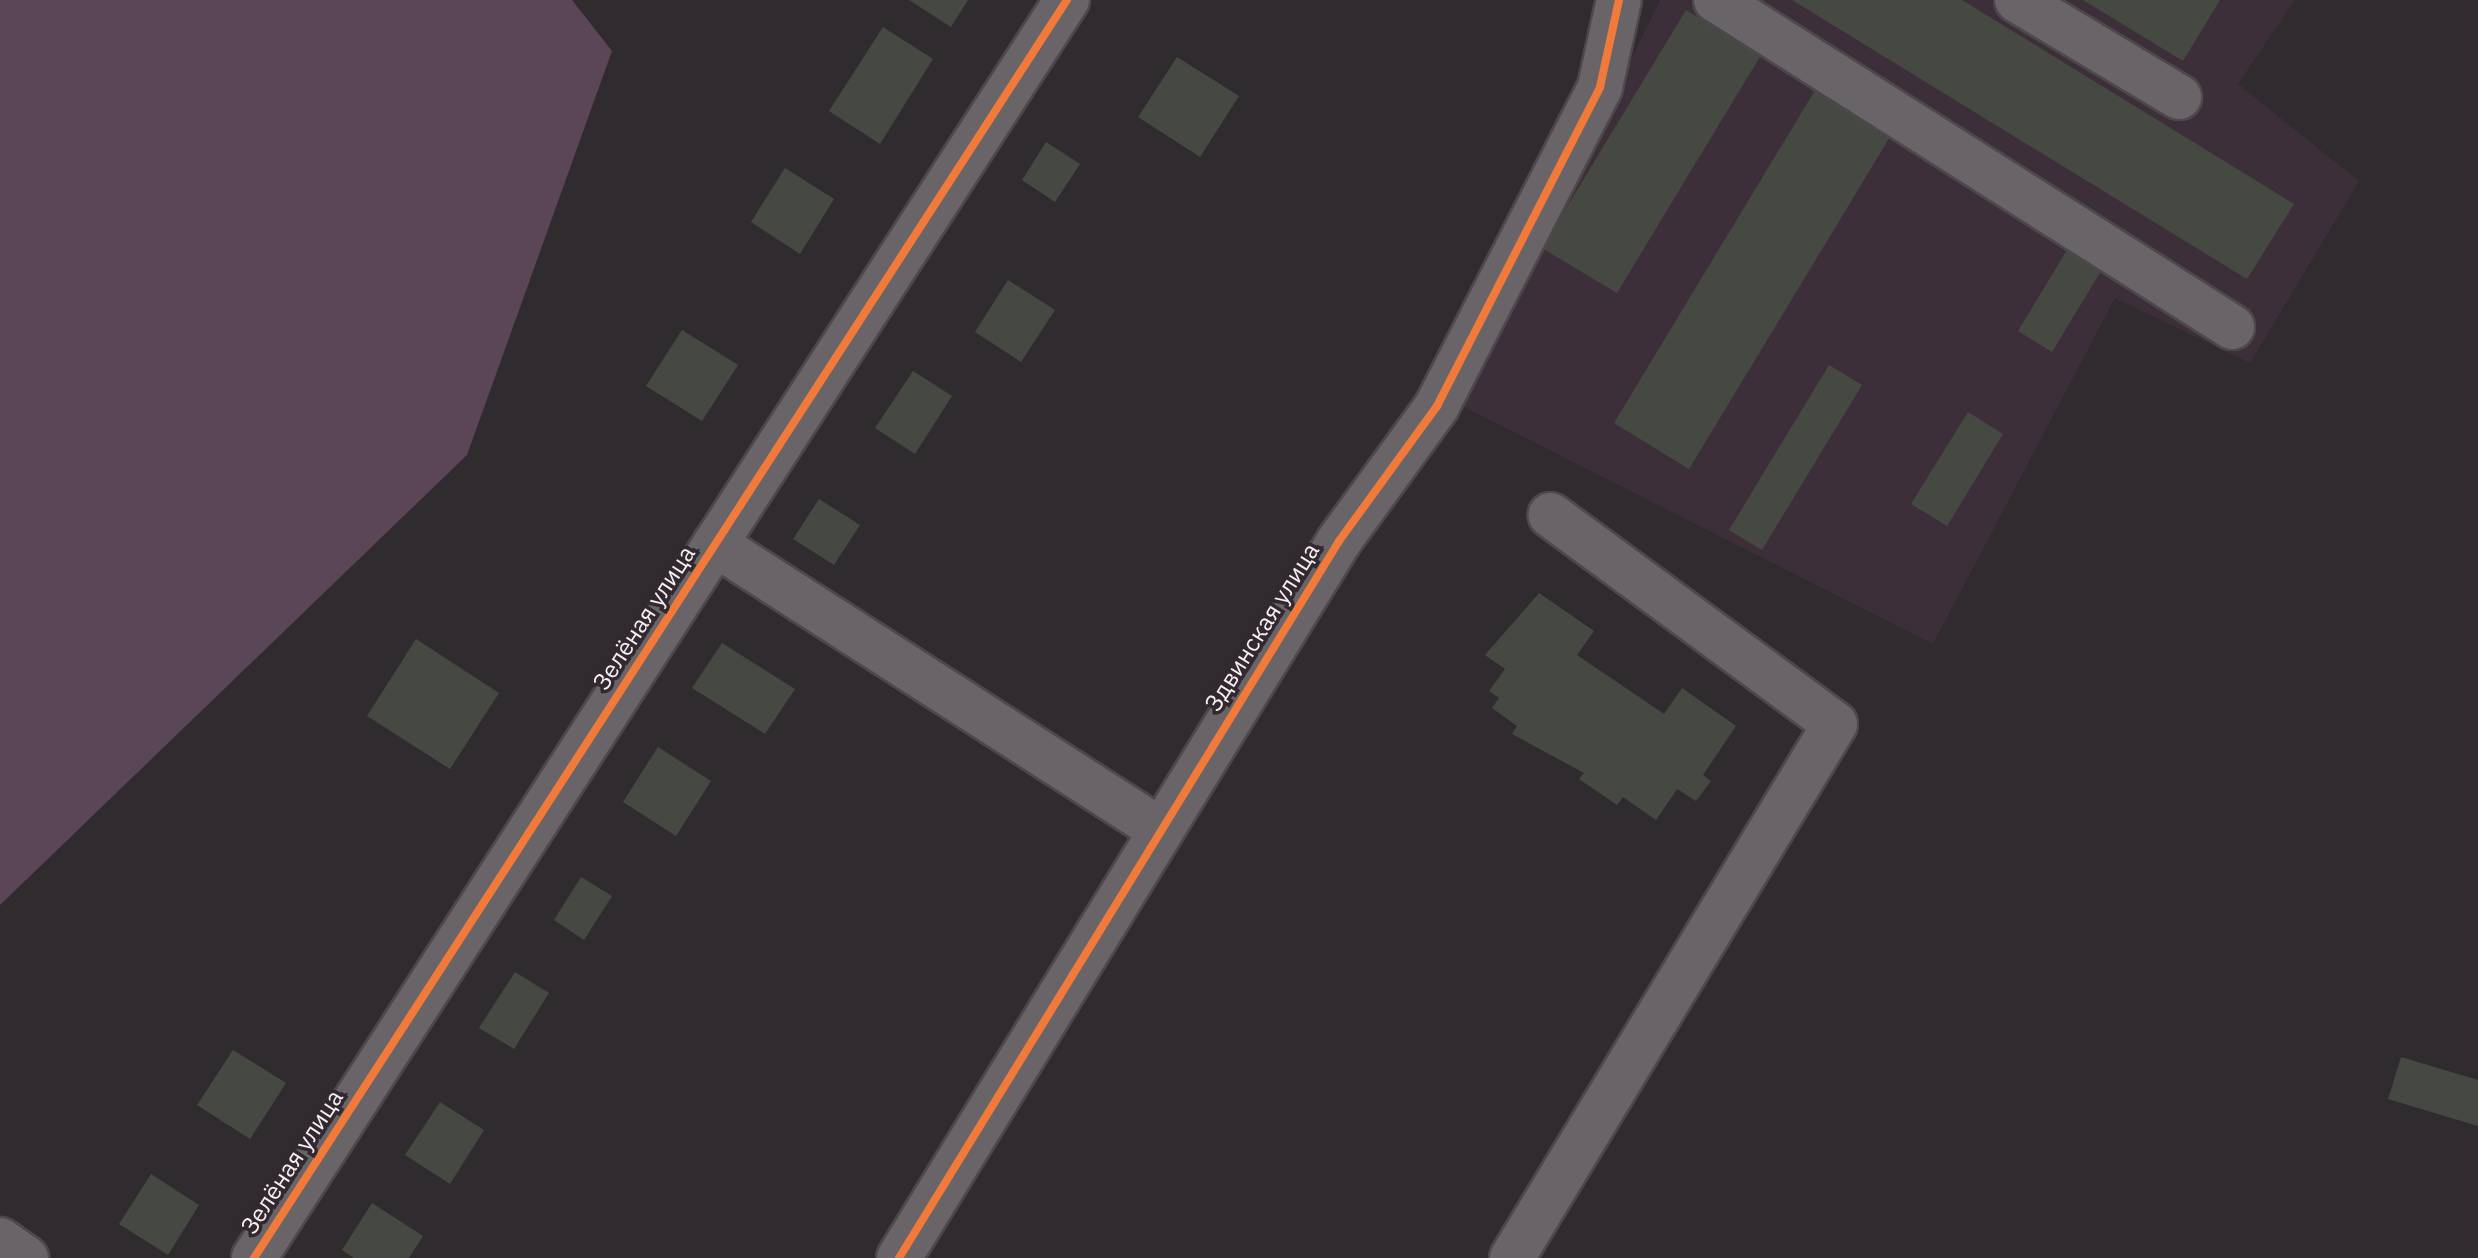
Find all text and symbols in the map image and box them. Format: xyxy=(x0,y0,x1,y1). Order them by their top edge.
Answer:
street label: Здвинская улица xyxy=(1199,538,1325,716)
street label: Зелёная улица xyxy=(587,541,701,695)
street label: Зелёная улица xyxy=(235,1085,349,1239)

